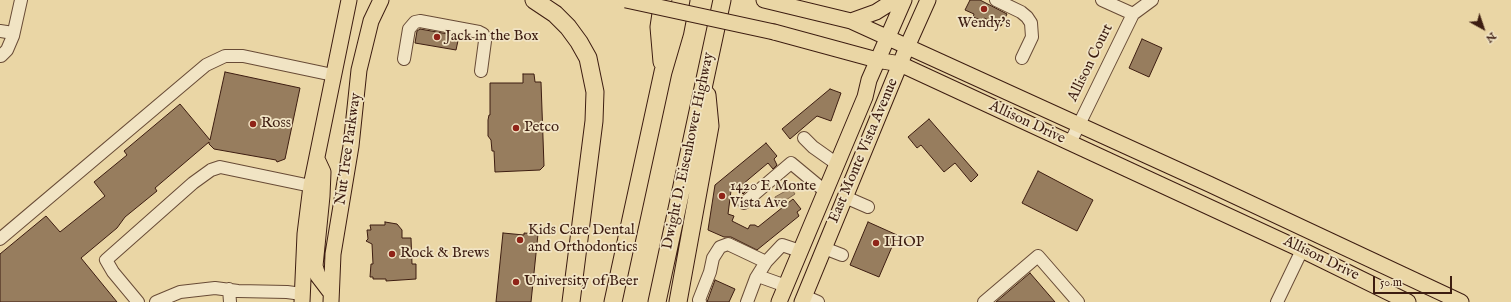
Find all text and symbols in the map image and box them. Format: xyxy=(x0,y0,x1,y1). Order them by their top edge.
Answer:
marker: Wendy's xyxy=(979,4,989,14)
north arrow xyxy=(1463,8,1503,48)
place label: Wendy's xyxy=(957,15,1011,33)
street label: Allison Court xyxy=(1064,21,1118,105)
place label: Jack in the Box xyxy=(445,28,539,46)
text: N xyxy=(1483,29,1499,46)
marker: Jack in the Box xyxy=(432,32,442,42)
street label: Dwight D. Eisenhower Highway xyxy=(659,51,719,251)
street label: East Monte Vista Avenue xyxy=(825,76,903,226)
street label: Nut Tree Parkway xyxy=(332,92,366,206)
street label: Allison Drive xyxy=(986,98,1068,148)
place label: Ross xyxy=(261,115,291,133)
marker: Ross xyxy=(248,119,258,129)
place label: Petco xyxy=(524,119,559,137)
marker: Petco xyxy=(511,123,521,133)
place label: 1420 E Monte Vista Ave xyxy=(730,178,816,213)
marker: 1420 E Monte Vista Ave xyxy=(717,191,727,201)
place label: Kids Care Dental and Orthodontics xyxy=(528,222,638,257)
street label: Allison Drive xyxy=(1280,233,1362,285)
place label: IHOP xyxy=(884,234,924,252)
marker: Kids Care Dental and Orthodontics xyxy=(515,235,525,245)
marker: IHOP xyxy=(871,238,881,248)
place label: Rock & Brews xyxy=(400,245,489,263)
marker: Rock & Brews xyxy=(387,249,397,259)
scale bar xyxy=(1375,268,1454,294)
place label: University of Beer xyxy=(524,273,638,291)
text: 50 m xyxy=(1380,275,1402,290)
marker: University of Beer xyxy=(511,277,521,287)

